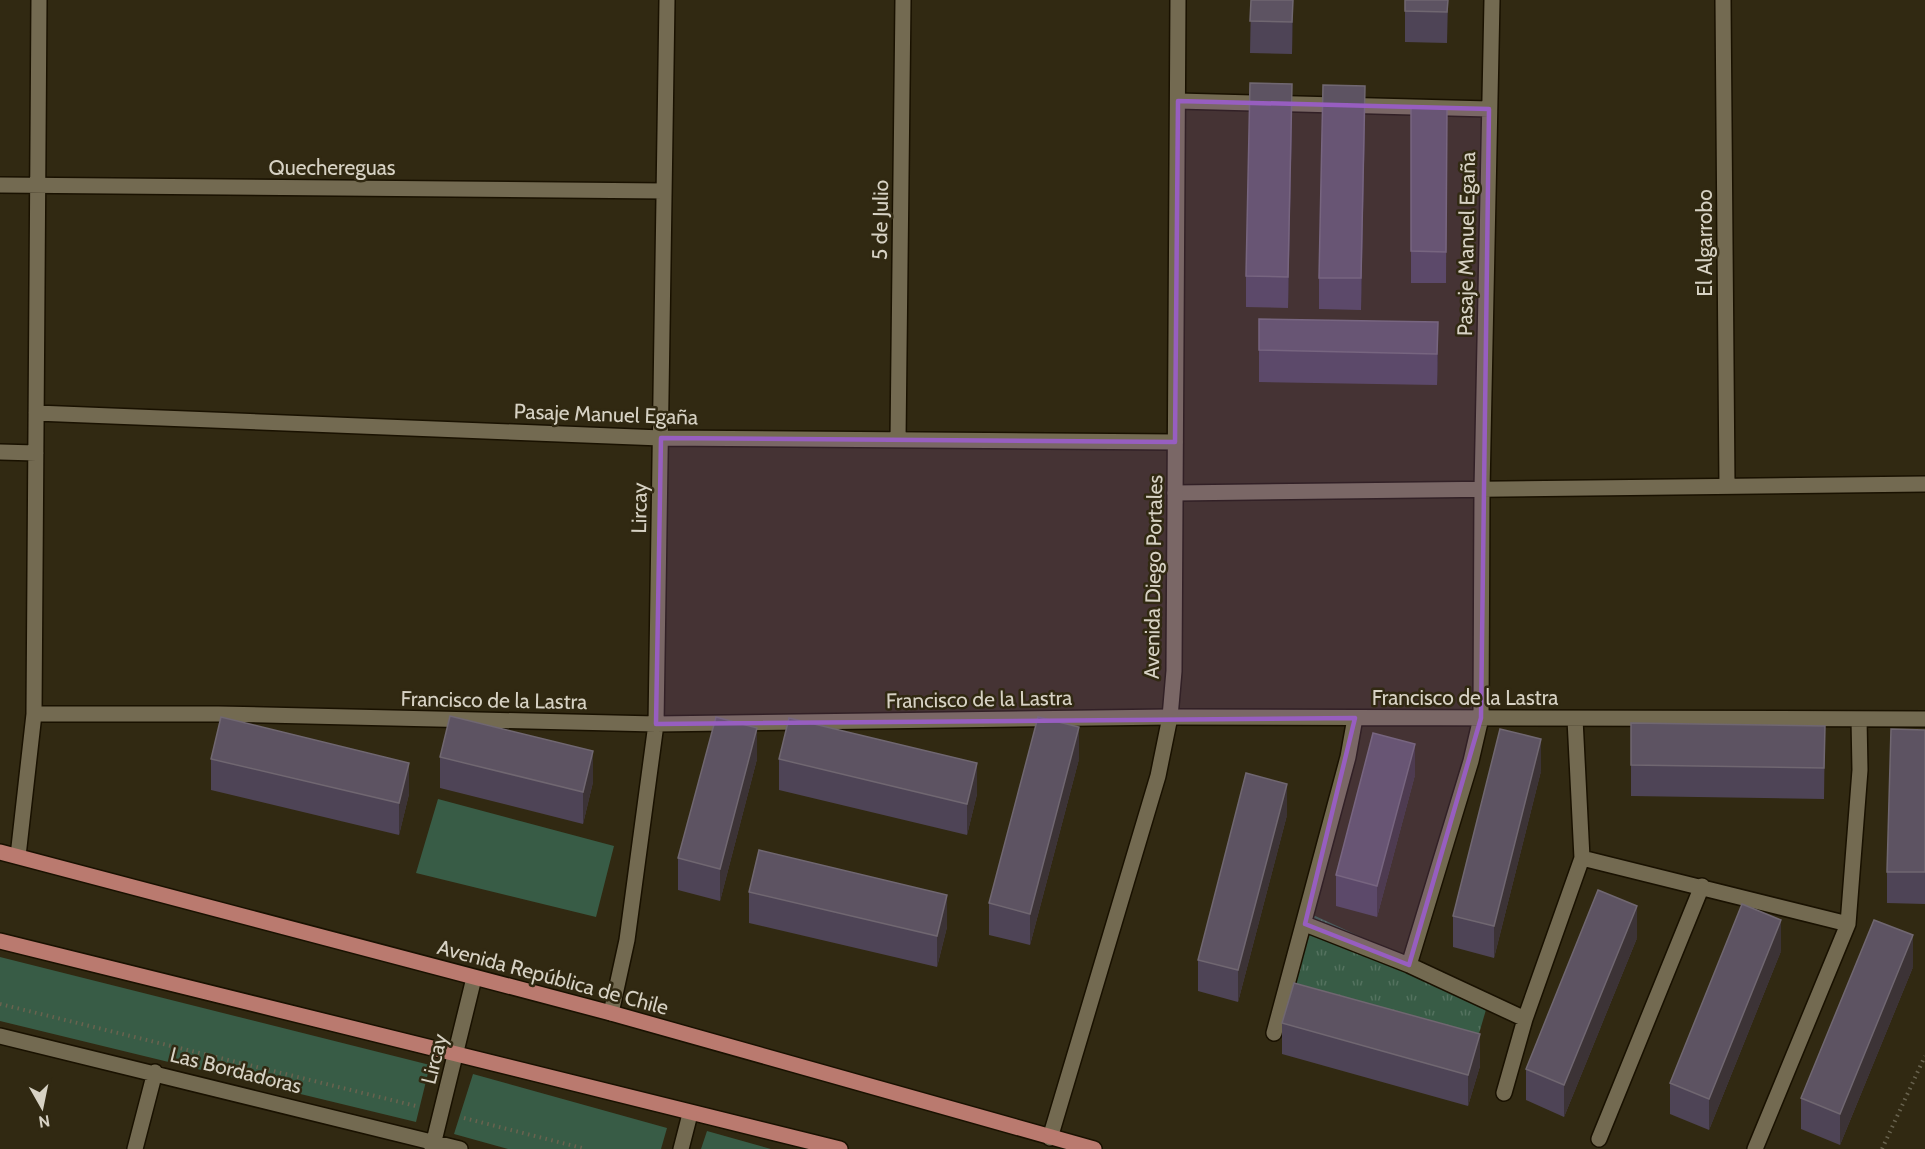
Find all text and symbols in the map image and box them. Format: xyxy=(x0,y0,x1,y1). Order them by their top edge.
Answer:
street label: Pasaje Manuel Egaña xyxy=(1452,152,1481,336)
street label: Quechereguas xyxy=(269,155,396,180)
street label: 5 de Julio xyxy=(867,180,893,260)
street label: El Algarrobo xyxy=(1692,189,1717,297)
street label: Pasaje Manuel Egaña xyxy=(513,398,699,431)
street label: Avenida Diego Portales xyxy=(1139,474,1167,679)
street label: Lircay xyxy=(626,482,652,534)
street label: Francisco de la Lastra xyxy=(886,685,1072,713)
street label: Francisco de la Lastra xyxy=(1372,685,1558,710)
street label: Francisco de la Lastra xyxy=(401,686,587,714)
street label: Avenida República de Chile xyxy=(435,934,672,1020)
street label: Lircay xyxy=(416,1031,452,1087)
street label: Las Bordadoras xyxy=(168,1042,305,1098)
north arrow xyxy=(12,1077,72,1137)
text: N xyxy=(37,1111,51,1132)

